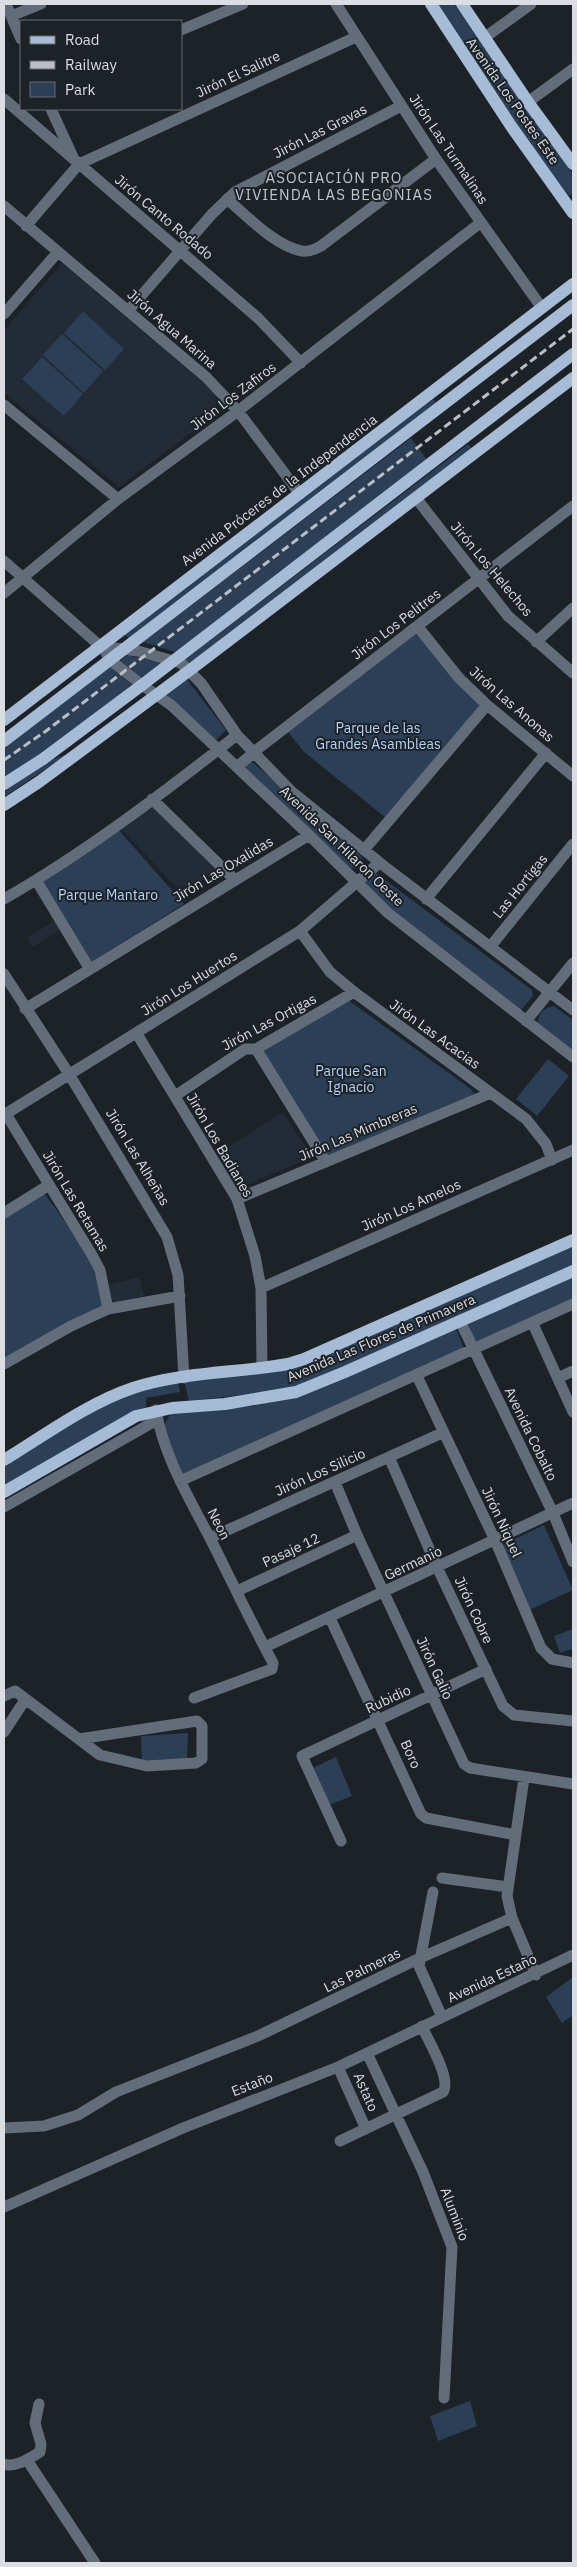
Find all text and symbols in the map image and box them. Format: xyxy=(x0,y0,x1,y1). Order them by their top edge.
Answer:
legend xyxy=(20,20,182,110)
text: Road xyxy=(65,30,100,49)
street label: Avenida Los Postes Este xyxy=(462,34,564,168)
street label: Jirón El Salitre xyxy=(193,47,283,101)
text: Railway xyxy=(65,55,118,74)
text: Park xyxy=(65,80,95,99)
street label: Jirón Las Turmalinas xyxy=(405,90,493,208)
street label: Jirón Las Gravas xyxy=(270,100,370,162)
district label: ASOCIACIÓN PRO VIVIENDA LAS BEGONIAS xyxy=(235,168,433,204)
street label: Jirón Canto Rodado xyxy=(111,171,217,264)
street label: Jirón Agua Marina xyxy=(124,285,221,373)
street label: Jirón Los Zafiros xyxy=(186,358,280,434)
street label: Avenida Próceres de la Independencia xyxy=(177,410,381,570)
street label: Jirón Los Helechos xyxy=(447,518,537,620)
street label: Jirón Los Pelitres xyxy=(348,584,444,663)
street label: Jirón Las Anonas xyxy=(466,662,558,746)
park label: Parque de las Grandes Asambleas xyxy=(315,719,441,753)
street label: Avenida San Hilaron Oeste xyxy=(276,782,408,910)
street label: Jirón Las Oxalidas xyxy=(170,832,276,906)
street label: Las Hortigas xyxy=(489,850,552,922)
park label: Parque Mantaro xyxy=(58,886,158,904)
street label: Jirón Los Huertos xyxy=(138,946,241,1020)
street label: Jirón Las Ortigas xyxy=(219,989,320,1054)
street label: Jirón Las Acacias xyxy=(386,995,484,1073)
park label: Parque San Ignacio xyxy=(315,1062,387,1096)
street label: Jirón Los Badianes xyxy=(183,1089,257,1201)
street label: Jirón Las Mimbreras xyxy=(296,1099,420,1165)
street label: Jirón Las Alheñas xyxy=(102,1105,174,1209)
street label: Jirón Las Retamas xyxy=(39,1147,113,1255)
street label: Jirón Los Amelos xyxy=(358,1175,464,1235)
street label: Avenida Las Flores de Primavera xyxy=(284,1290,478,1386)
street label: Avenida Cobalto xyxy=(501,1384,562,1484)
street label: Jirón Los Silicio xyxy=(272,1444,368,1500)
street label: Jirón Niquel xyxy=(478,1484,526,1560)
street label: Neon xyxy=(203,1505,235,1543)
street label: Pasaje 12 xyxy=(259,1529,323,1571)
street label: Germanio xyxy=(381,1542,445,1584)
street label: Jirón Cobre xyxy=(451,1573,498,1647)
street label: Jirón Galio xyxy=(413,1634,457,1702)
street label: Rubidio xyxy=(362,1681,414,1717)
street label: Boro xyxy=(397,1737,425,1771)
street label: Las Palmeras xyxy=(321,1944,404,1996)
street label: Avenida Estaño xyxy=(444,1949,540,2007)
street label: Estaño xyxy=(229,2068,275,2100)
street label: Astato xyxy=(349,2070,383,2114)
street label: Aluminio xyxy=(437,2185,473,2243)

